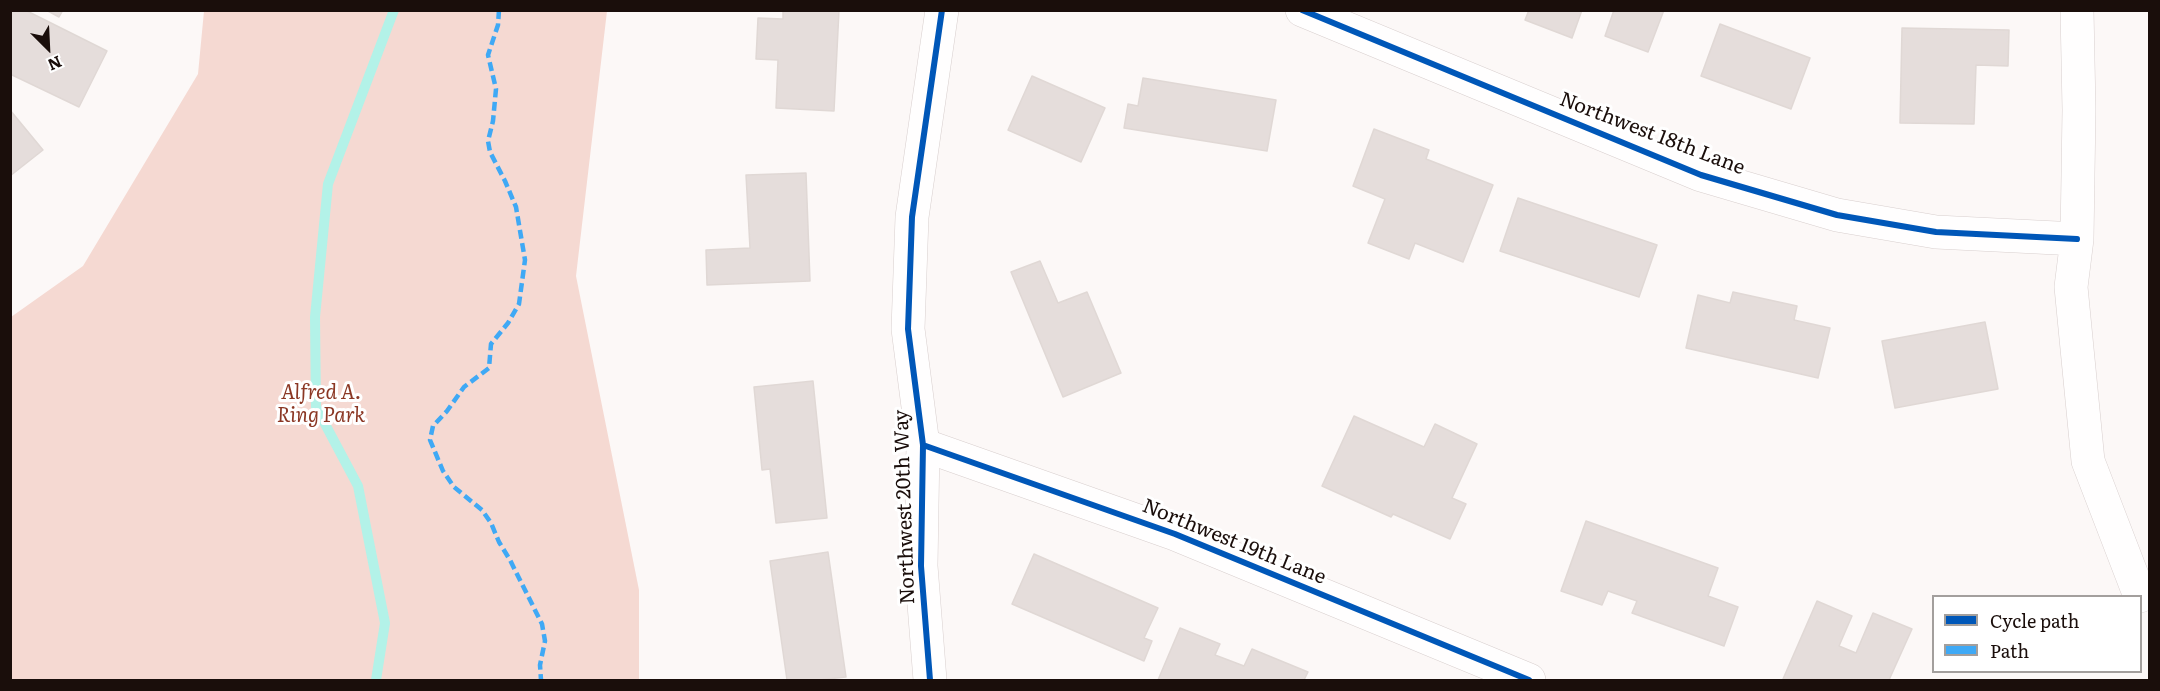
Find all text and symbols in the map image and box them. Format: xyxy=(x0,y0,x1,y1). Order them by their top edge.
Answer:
north arrow xyxy=(18,18,78,78)
text: N xyxy=(44,51,66,78)
street label: Northwest 18th Lane xyxy=(1556,88,1748,180)
park label: Alfred A. Ring Park xyxy=(277,381,365,428)
street label: Northwest 20th Way xyxy=(890,409,920,605)
street label: Northwest 19th Lane xyxy=(1139,494,1329,590)
legend xyxy=(1932,595,2142,673)
text: Cycle path xyxy=(1990,607,2079,634)
text: Path xyxy=(1990,637,2029,664)

